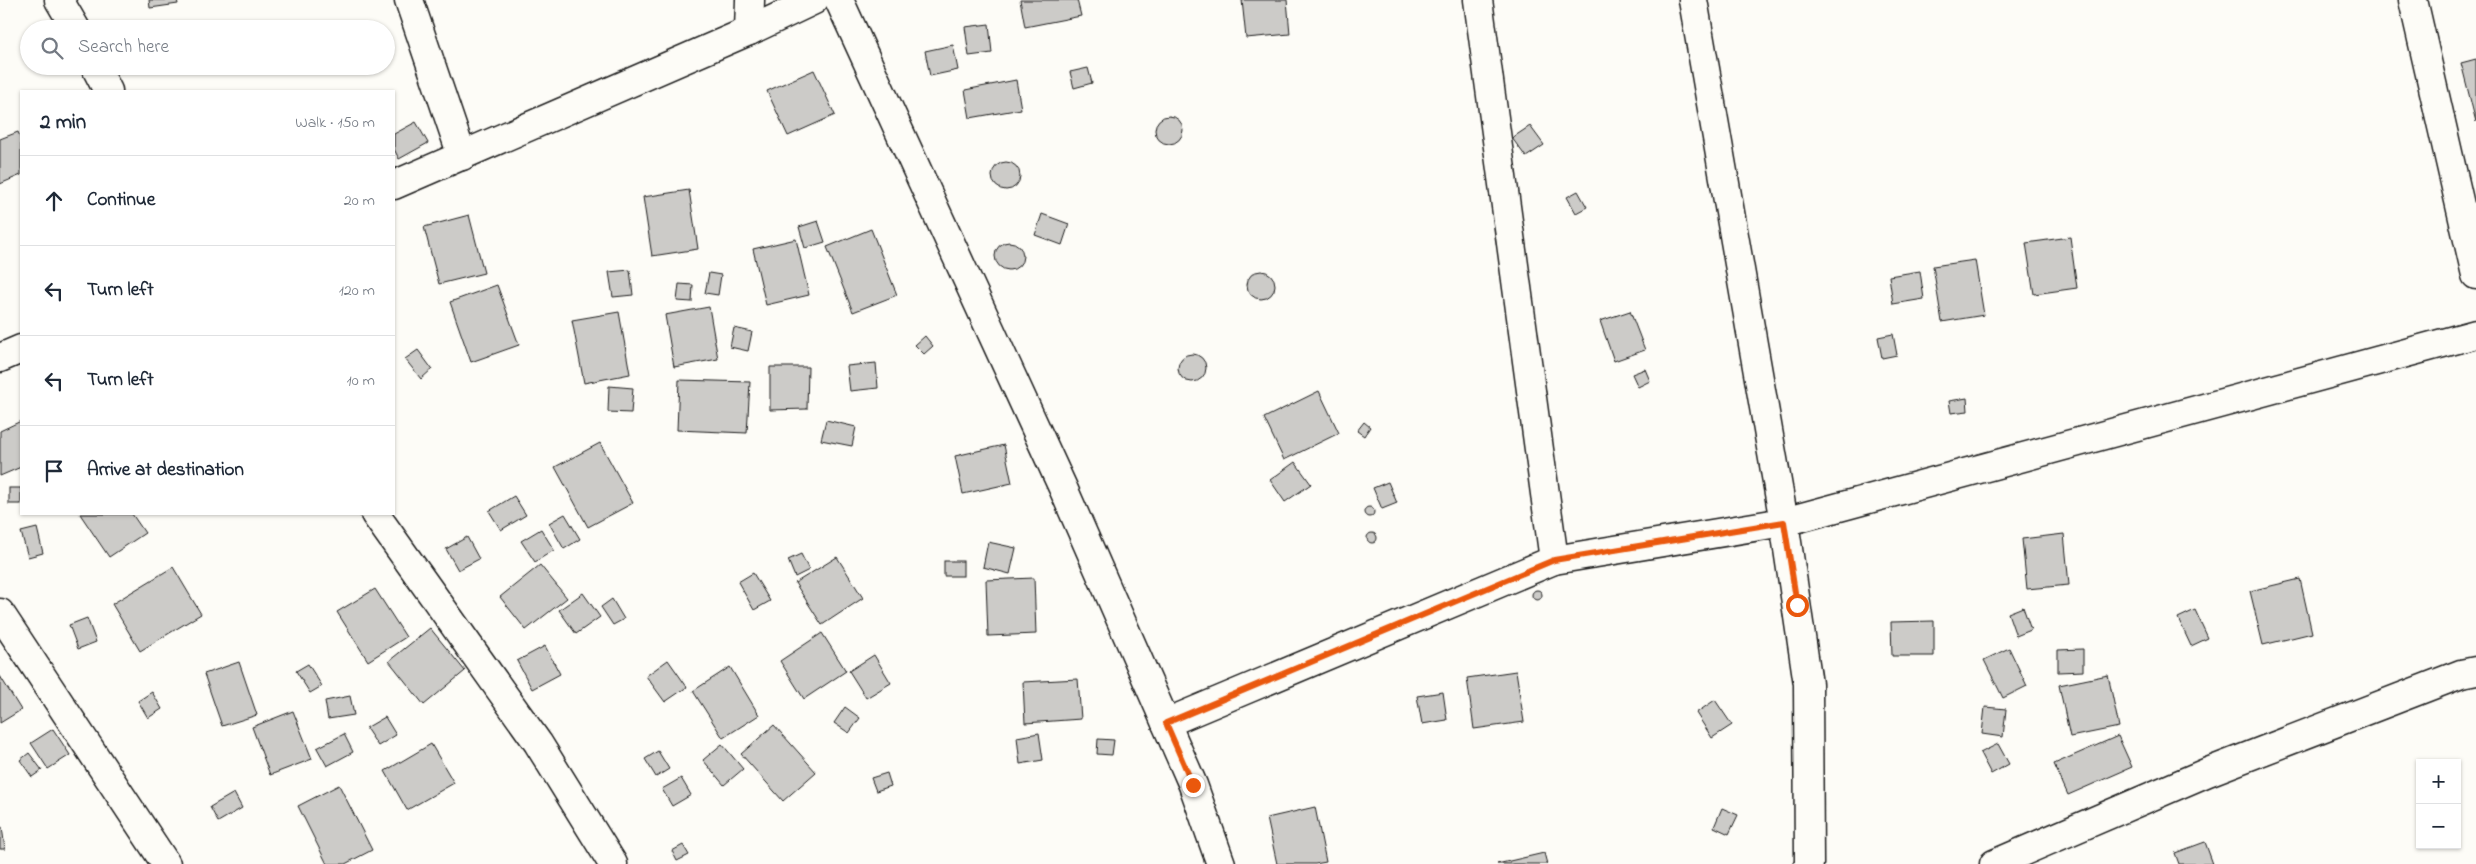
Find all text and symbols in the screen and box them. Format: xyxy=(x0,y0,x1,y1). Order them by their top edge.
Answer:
search box xyxy=(20,20,395,75)
icon: search xyxy=(38,34,66,62)
text: Search here xyxy=(78,34,169,61)
text: 2 min xyxy=(40,108,86,138)
text: Walk · 150 m xyxy=(295,111,375,135)
icon: ahead xyxy=(40,187,68,215)
text: Continue xyxy=(87,187,155,214)
text: 20 m xyxy=(344,189,375,213)
icon: left xyxy=(40,277,68,305)
text: Turn left xyxy=(87,277,154,304)
text: 120 m xyxy=(339,279,375,303)
icon: left xyxy=(40,367,68,395)
text: Turn left xyxy=(87,367,154,394)
text: 10 m xyxy=(347,369,375,393)
icon: arrive xyxy=(40,457,68,485)
text: Arrive at destination xyxy=(87,457,244,484)
route start xyxy=(1786,594,1809,617)
map controls xyxy=(2416,759,2461,849)
button: + xyxy=(2416,759,2461,804)
route end xyxy=(1182,774,1205,797)
button: − xyxy=(2416,804,2461,849)

